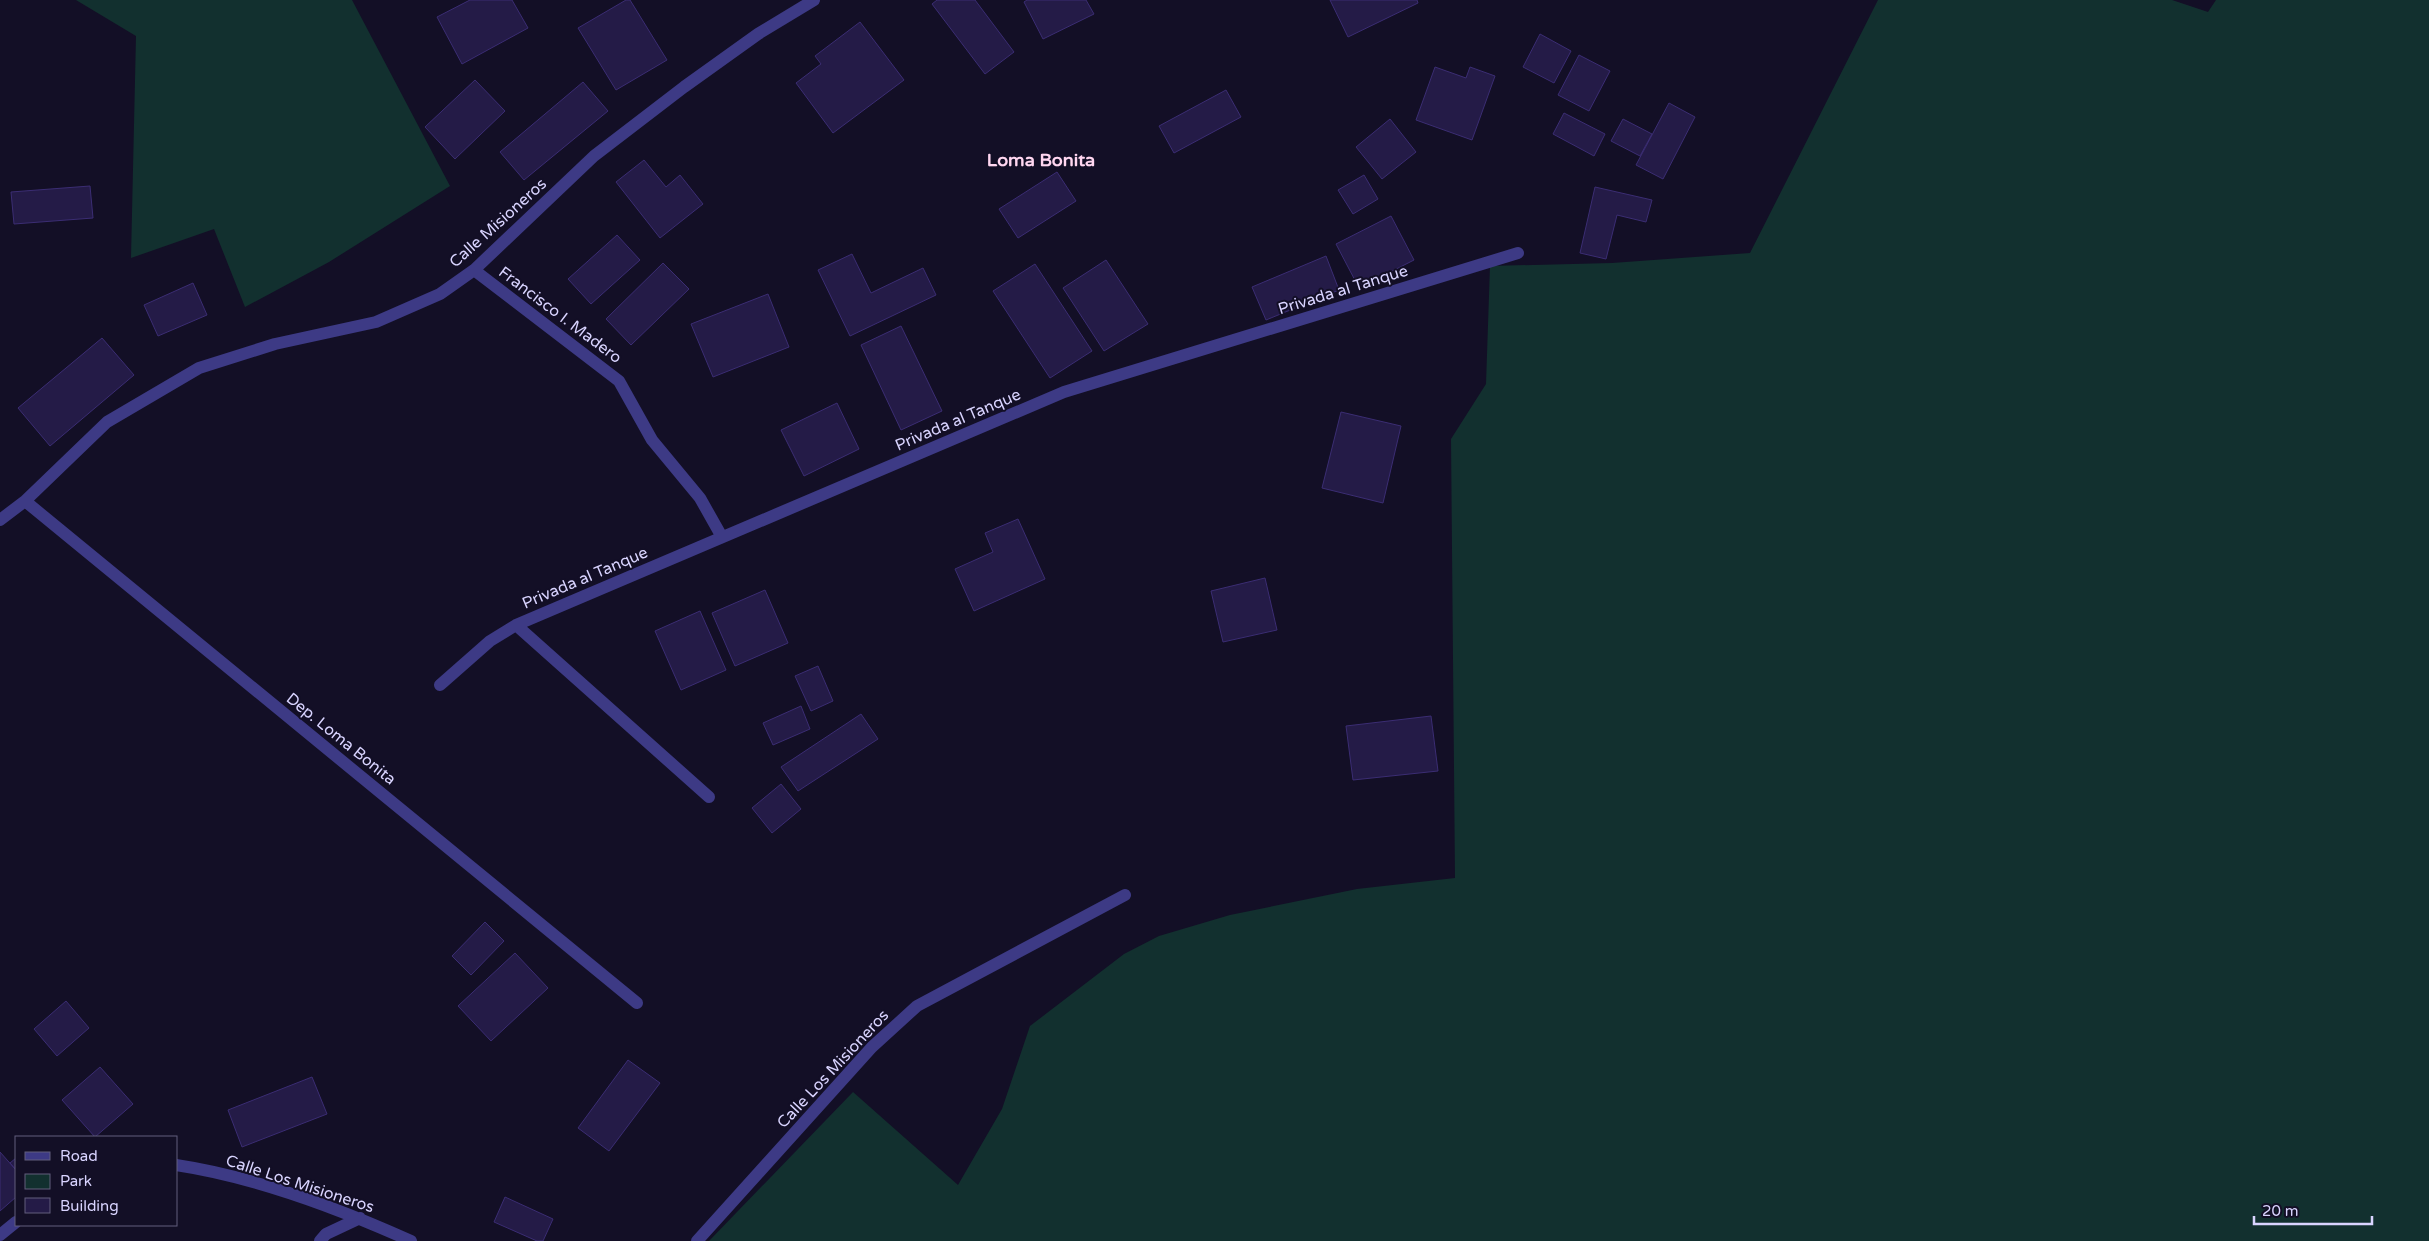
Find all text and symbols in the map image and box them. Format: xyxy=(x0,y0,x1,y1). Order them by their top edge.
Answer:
district label: Loma Bonita xyxy=(987,149,1095,171)
street label: Calle Misioneros xyxy=(445,174,551,272)
street label: Privada al Tanque xyxy=(1276,261,1410,319)
street label: Francisco I. Madero xyxy=(495,262,625,368)
street label: Privada al Tanque xyxy=(892,384,1024,456)
street label: Privada al Tanque xyxy=(519,542,651,614)
street label: Dep. Loma Bonita xyxy=(282,689,400,789)
street label: Calle Los Misioneros xyxy=(773,1006,893,1132)
legend xyxy=(15,1136,178,1226)
text: Road xyxy=(60,1147,98,1165)
street label: Calle Los Misioneros xyxy=(223,1151,377,1217)
text: Park xyxy=(60,1172,92,1190)
scale bar xyxy=(2254,1194,2372,1226)
text: Building xyxy=(60,1197,119,1215)
text: 20 m xyxy=(2262,1202,2299,1220)

